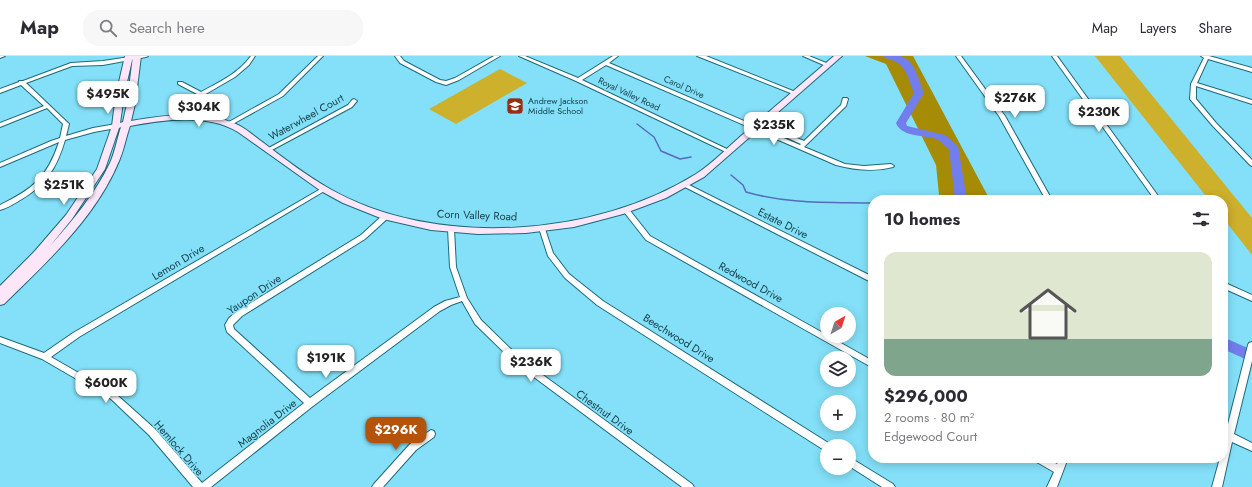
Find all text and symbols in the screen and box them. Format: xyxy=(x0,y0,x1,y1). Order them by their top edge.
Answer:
search box xyxy=(83,10,363,46)
text: Map xyxy=(20,14,59,41)
icon: search xyxy=(97,17,119,39)
text: Search here xyxy=(129,17,205,39)
text: Map xyxy=(1092,18,1118,38)
text: Layers xyxy=(1140,18,1176,38)
text: Share xyxy=(1198,18,1232,38)
street label: Carol Drive xyxy=(662,72,707,101)
street label: Royal Valley Road xyxy=(596,74,662,114)
pin: $495K xyxy=(80,81,136,115)
text: $495K xyxy=(86,84,130,103)
pin: $276K xyxy=(987,85,1043,119)
text: $276K xyxy=(994,88,1036,107)
street label: Waterwheel Court xyxy=(266,90,347,144)
pin: $304K xyxy=(171,94,227,128)
place label: Andrew Jackson Middle School xyxy=(528,94,588,117)
school or university icon: Andrew Jackson Middle School xyxy=(505,96,525,116)
text: $304K xyxy=(178,97,220,116)
pin: $230K xyxy=(1071,99,1127,133)
text: $230K xyxy=(1078,102,1120,121)
pin: $235K xyxy=(746,112,802,146)
text: $235K xyxy=(753,115,795,134)
pin: $251K xyxy=(36,172,92,206)
text: $251K xyxy=(44,175,84,194)
street label: Estate Drive xyxy=(755,204,811,243)
street label: Corn Valley Road xyxy=(437,206,517,224)
text: 10 homes xyxy=(884,207,960,231)
icon: filters xyxy=(1190,208,1212,230)
street label: Lemon Drive xyxy=(149,240,208,284)
street label: Redwood Drive xyxy=(716,258,786,306)
street label: Yaupon Drive xyxy=(224,270,284,318)
icon: home xyxy=(1012,278,1084,350)
north arrow xyxy=(820,307,856,343)
map controls xyxy=(820,307,856,475)
street label: Beechwood Drive xyxy=(640,310,718,367)
pin: $191K xyxy=(298,345,354,379)
text: $191K xyxy=(306,348,346,367)
pin: $236K xyxy=(503,349,559,383)
button: layers xyxy=(820,351,856,387)
text: $236K xyxy=(510,352,552,371)
pin: $600K xyxy=(78,370,134,404)
text: $600K xyxy=(84,373,128,392)
text: $296,000 xyxy=(884,384,968,408)
street label: Chestnut Drive xyxy=(573,386,637,439)
street label: Magnolia Drive xyxy=(234,395,300,451)
button: + xyxy=(820,395,856,431)
text: 2 rooms · 80 m² xyxy=(884,408,974,427)
street label: Hemlock Drive xyxy=(150,417,208,479)
pin: $296K xyxy=(368,417,424,451)
text: $296K xyxy=(374,420,418,439)
text: Edgewood Court xyxy=(884,427,977,446)
button: − xyxy=(820,439,856,475)

